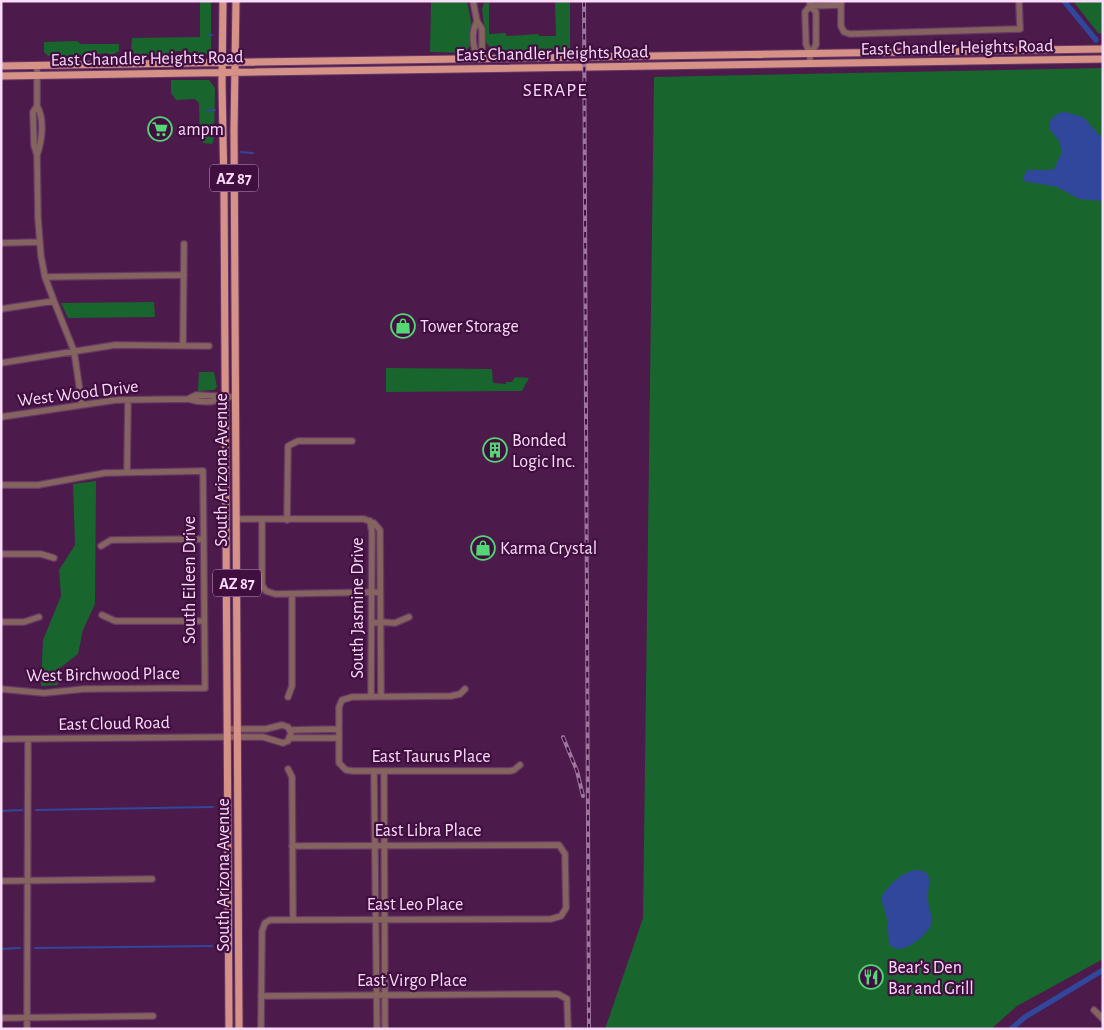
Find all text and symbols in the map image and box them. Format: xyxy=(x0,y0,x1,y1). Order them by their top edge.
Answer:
street label: East Chandler Heights Road xyxy=(860,37,1054,59)
street label: East Chandler Heights Road xyxy=(455,43,649,65)
street label: East Chandler Heights Road xyxy=(50,48,244,70)
district label: SERAPE xyxy=(523,81,587,100)
supermarket icon: ampm xyxy=(147,116,173,142)
place label: ampm xyxy=(178,121,224,139)
road number: AZ 87 xyxy=(210,164,258,192)
shop icon: Tower Storage xyxy=(390,313,416,339)
place label: Tower Storage xyxy=(420,318,519,336)
street label: West Wood Drive xyxy=(17,378,140,410)
street label: South Arizona Avenue xyxy=(213,393,231,547)
place label: Bonded Logic Inc. xyxy=(512,432,576,471)
building icon: Bonded Logic Inc. xyxy=(482,437,508,463)
street label: South Eileen Drive xyxy=(181,516,199,644)
shop icon: Karma Crystal xyxy=(470,535,496,561)
street label: South Jasmine Drive xyxy=(349,537,367,679)
place label: Karma Crystal xyxy=(500,540,597,558)
road number: AZ 87 xyxy=(213,570,261,596)
street label: West Birchwood Place xyxy=(26,665,180,685)
street label: East Cloud Road xyxy=(58,714,170,734)
street label: East Taurus Place xyxy=(372,748,490,766)
street label: South Arizona Avenue xyxy=(215,798,233,952)
street label: East Libra Place xyxy=(374,822,482,840)
street label: East Leo Place xyxy=(367,896,463,914)
place label: Bear’s Den Bar and Grill xyxy=(888,959,974,998)
restaurant icon: Bear’s Den Bar and Grill xyxy=(858,964,884,990)
street label: East Virgo Place xyxy=(357,972,467,990)

